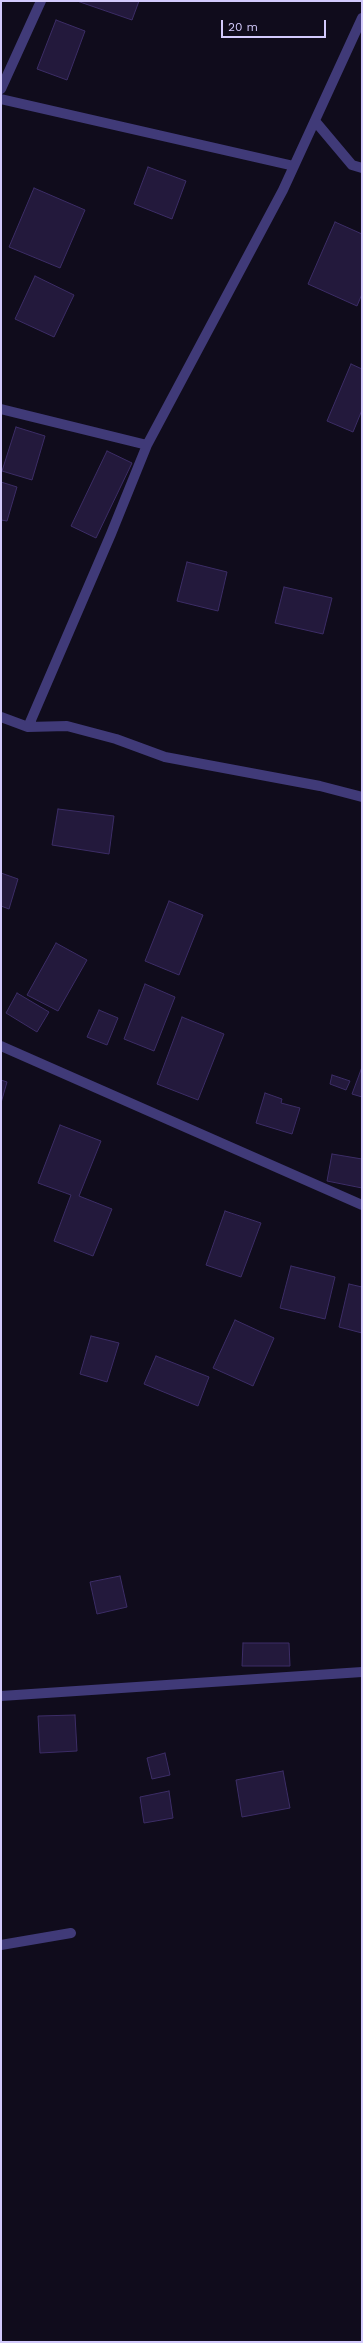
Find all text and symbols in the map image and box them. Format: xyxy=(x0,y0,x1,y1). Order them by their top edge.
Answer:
scale bar xyxy=(223,12,328,38)
text: 20 m xyxy=(228,20,258,34)

